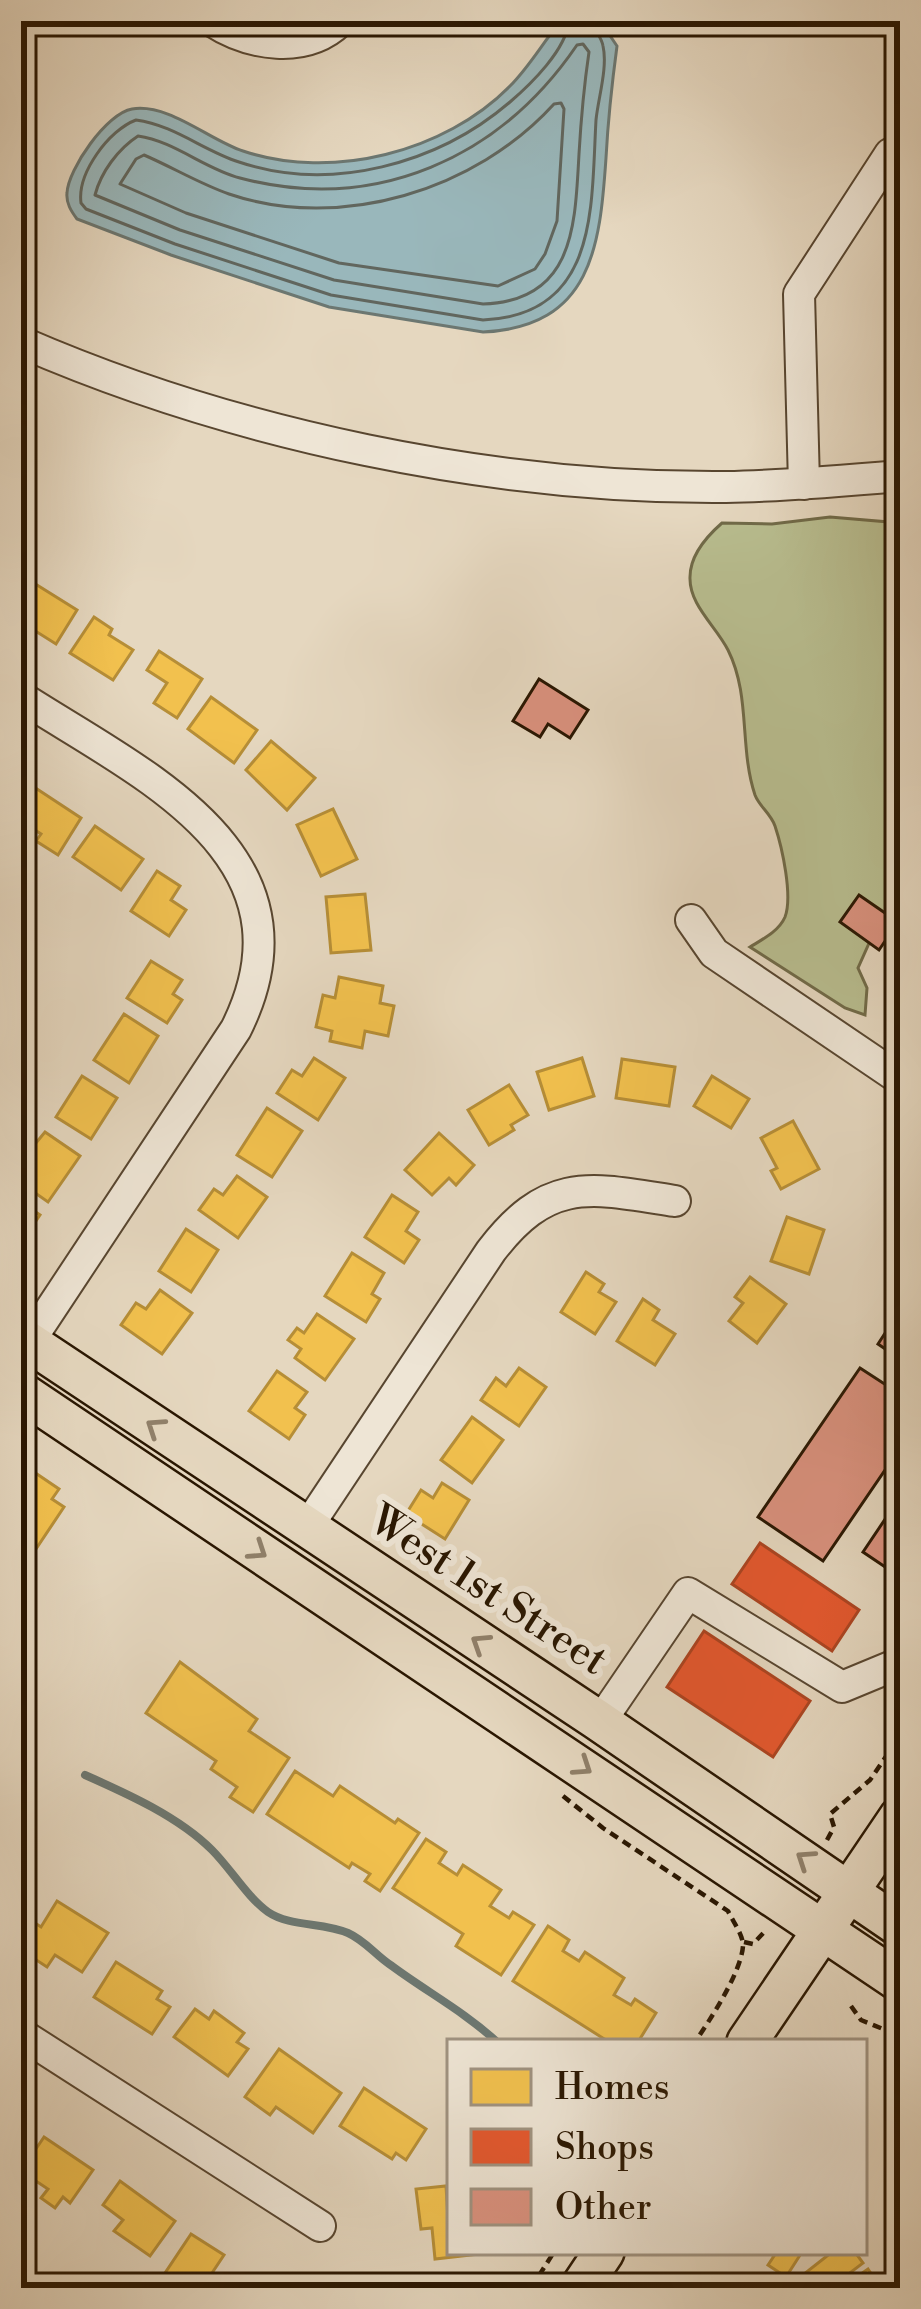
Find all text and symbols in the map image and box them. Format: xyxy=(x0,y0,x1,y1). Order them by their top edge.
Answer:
one-way arrow xyxy=(146,1419,168,1441)
street label: West 1st Street xyxy=(357,1493,617,1688)
one-way arrow xyxy=(244,1537,266,1559)
one-way arrow xyxy=(471,1636,493,1658)
one-way arrow xyxy=(569,1752,591,1774)
one-way arrow xyxy=(796,1851,818,1873)
legend xyxy=(447,2039,867,2255)
text: Homes xyxy=(555,2066,670,2111)
text: Shops xyxy=(555,2126,654,2171)
text: Other xyxy=(555,2186,652,2231)

